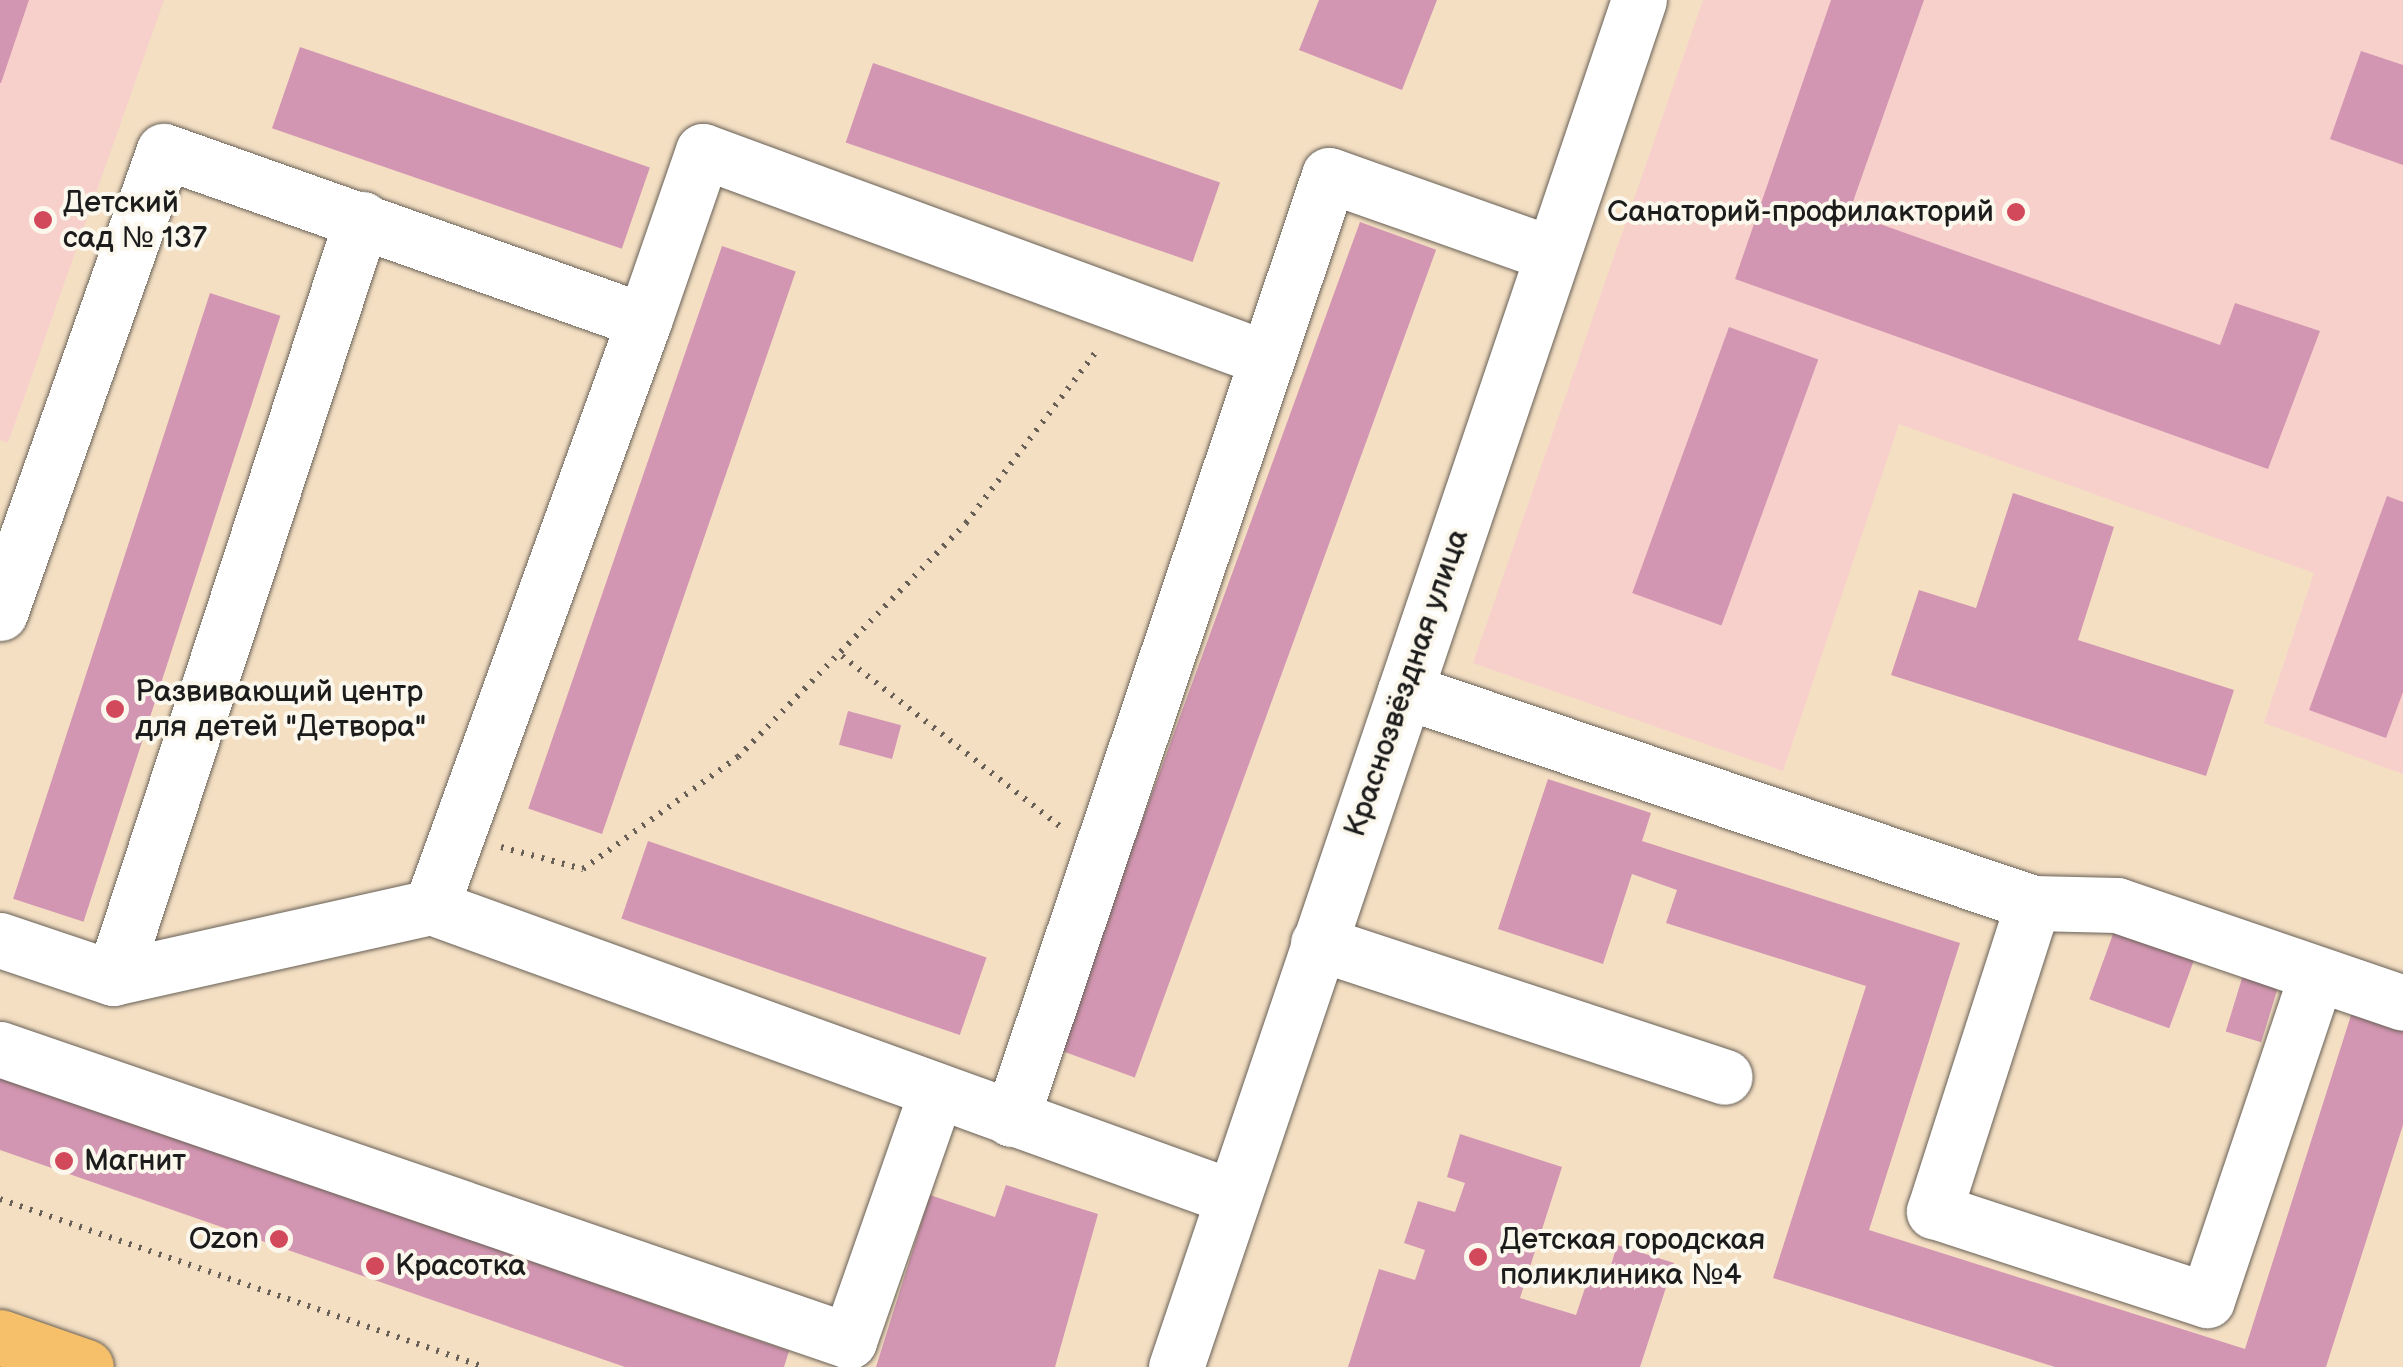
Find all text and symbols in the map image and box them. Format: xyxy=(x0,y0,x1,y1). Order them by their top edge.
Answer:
place label: Детский сад № 137 xyxy=(63,185,207,256)
place label: Cанаторий-профилакторий xyxy=(1607,194,1994,230)
marker: Cанаторий-профилакторий xyxy=(2003,199,2029,225)
marker: Детский сад № 137 xyxy=(32,209,54,231)
street label: Краснозвёздная улица xyxy=(1337,525,1477,841)
place label: Развивающий центр для детей "Детвора" xyxy=(135,674,426,744)
marker: Развивающий центр для детей "Детвора" xyxy=(104,698,126,720)
place label: Магнит xyxy=(84,1143,186,1179)
marker: Магнит xyxy=(53,1150,75,1172)
place label: Ozon xyxy=(189,1221,259,1257)
place label: Детская городская поликлиника №4 xyxy=(1500,1222,1765,1292)
marker: Ozon xyxy=(268,1228,290,1250)
marker: Детская городская поликлиника №4 xyxy=(1465,1244,1491,1270)
place label: Красотка xyxy=(395,1248,526,1284)
marker: Красотка xyxy=(364,1255,386,1277)

